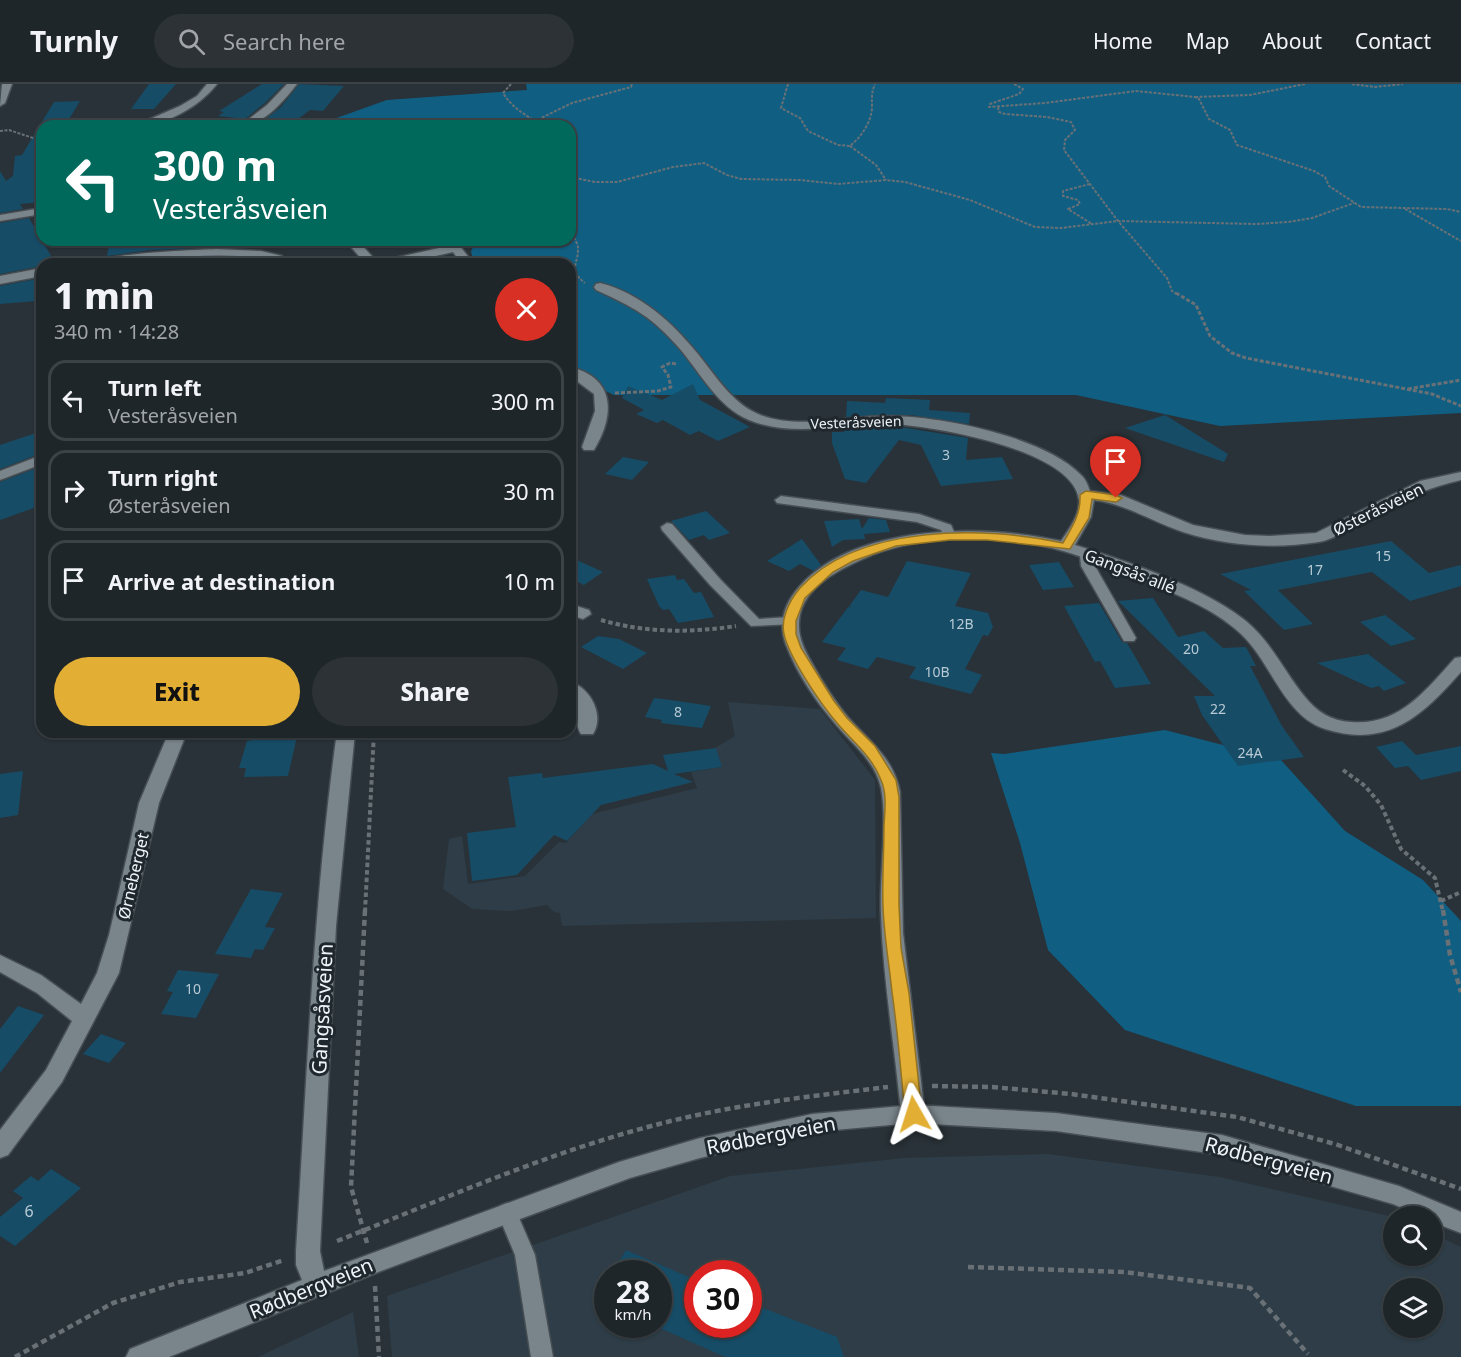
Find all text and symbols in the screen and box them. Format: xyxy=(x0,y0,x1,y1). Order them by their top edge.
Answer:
search box xyxy=(154,14,574,68)
text: Turnly xyxy=(30,22,118,60)
icon: search xyxy=(175,25,208,58)
text: Search here xyxy=(223,26,345,56)
text: Home xyxy=(1093,27,1153,55)
text: Map xyxy=(1186,27,1229,55)
text: About xyxy=(1262,27,1322,55)
text: Contact xyxy=(1355,27,1431,55)
text: 300 m xyxy=(153,136,277,193)
icon: left xyxy=(54,144,132,222)
text: Vesteråsveien xyxy=(153,190,328,227)
text: 1 min xyxy=(54,271,155,320)
button: close xyxy=(495,278,558,341)
text: 340 m · 14:28 xyxy=(54,318,179,345)
text: Turn left xyxy=(108,372,202,402)
icon: left xyxy=(57,384,90,417)
text: 300 m xyxy=(491,386,555,416)
text: Vesteråsveien xyxy=(108,402,238,429)
street label: Vesteråsveien xyxy=(810,411,902,433)
pin xyxy=(1090,436,1141,498)
house number: 3 xyxy=(942,445,950,464)
icon: arrive xyxy=(1099,445,1132,478)
text: Turn right xyxy=(108,462,218,492)
icon: right xyxy=(57,474,90,507)
text: 30 m xyxy=(504,476,555,506)
street label: Østeråsveien xyxy=(1329,478,1427,540)
text: Østeråsveien xyxy=(108,492,231,519)
street label: Gangsås allé xyxy=(1082,544,1178,598)
house number: 15 xyxy=(1375,546,1391,565)
house number: 17 xyxy=(1307,560,1323,579)
icon: arrive xyxy=(57,564,90,597)
text: Arrive at destination xyxy=(108,566,335,596)
text: 10 m xyxy=(504,566,555,596)
house number: 12B xyxy=(948,614,974,633)
house number: 20 xyxy=(1183,639,1199,658)
button: Exit xyxy=(54,657,300,726)
button: Share xyxy=(312,657,558,726)
house number: 10B xyxy=(924,662,950,681)
house number: 22 xyxy=(1210,699,1226,718)
house number: 8 xyxy=(674,702,682,721)
house number: 24A xyxy=(1238,743,1263,762)
street label: Ørneberget xyxy=(112,830,154,921)
street label: Gangsåsveien xyxy=(305,943,339,1075)
house number: 10 xyxy=(185,979,201,998)
position arrow xyxy=(882,1082,946,1146)
street label: Rødbergveien xyxy=(704,1109,838,1161)
street label: Rødbergveien xyxy=(1202,1130,1336,1190)
house number: 6 xyxy=(24,1200,34,1222)
map controls xyxy=(1383,1206,1443,1338)
button: search xyxy=(1383,1206,1443,1266)
street label: Rødbergveien xyxy=(245,1251,377,1325)
speed limit sign: 30 xyxy=(684,1260,762,1338)
text: 28 xyxy=(616,1271,650,1312)
button: layers xyxy=(1383,1278,1443,1338)
text: km/h xyxy=(615,1304,651,1324)

